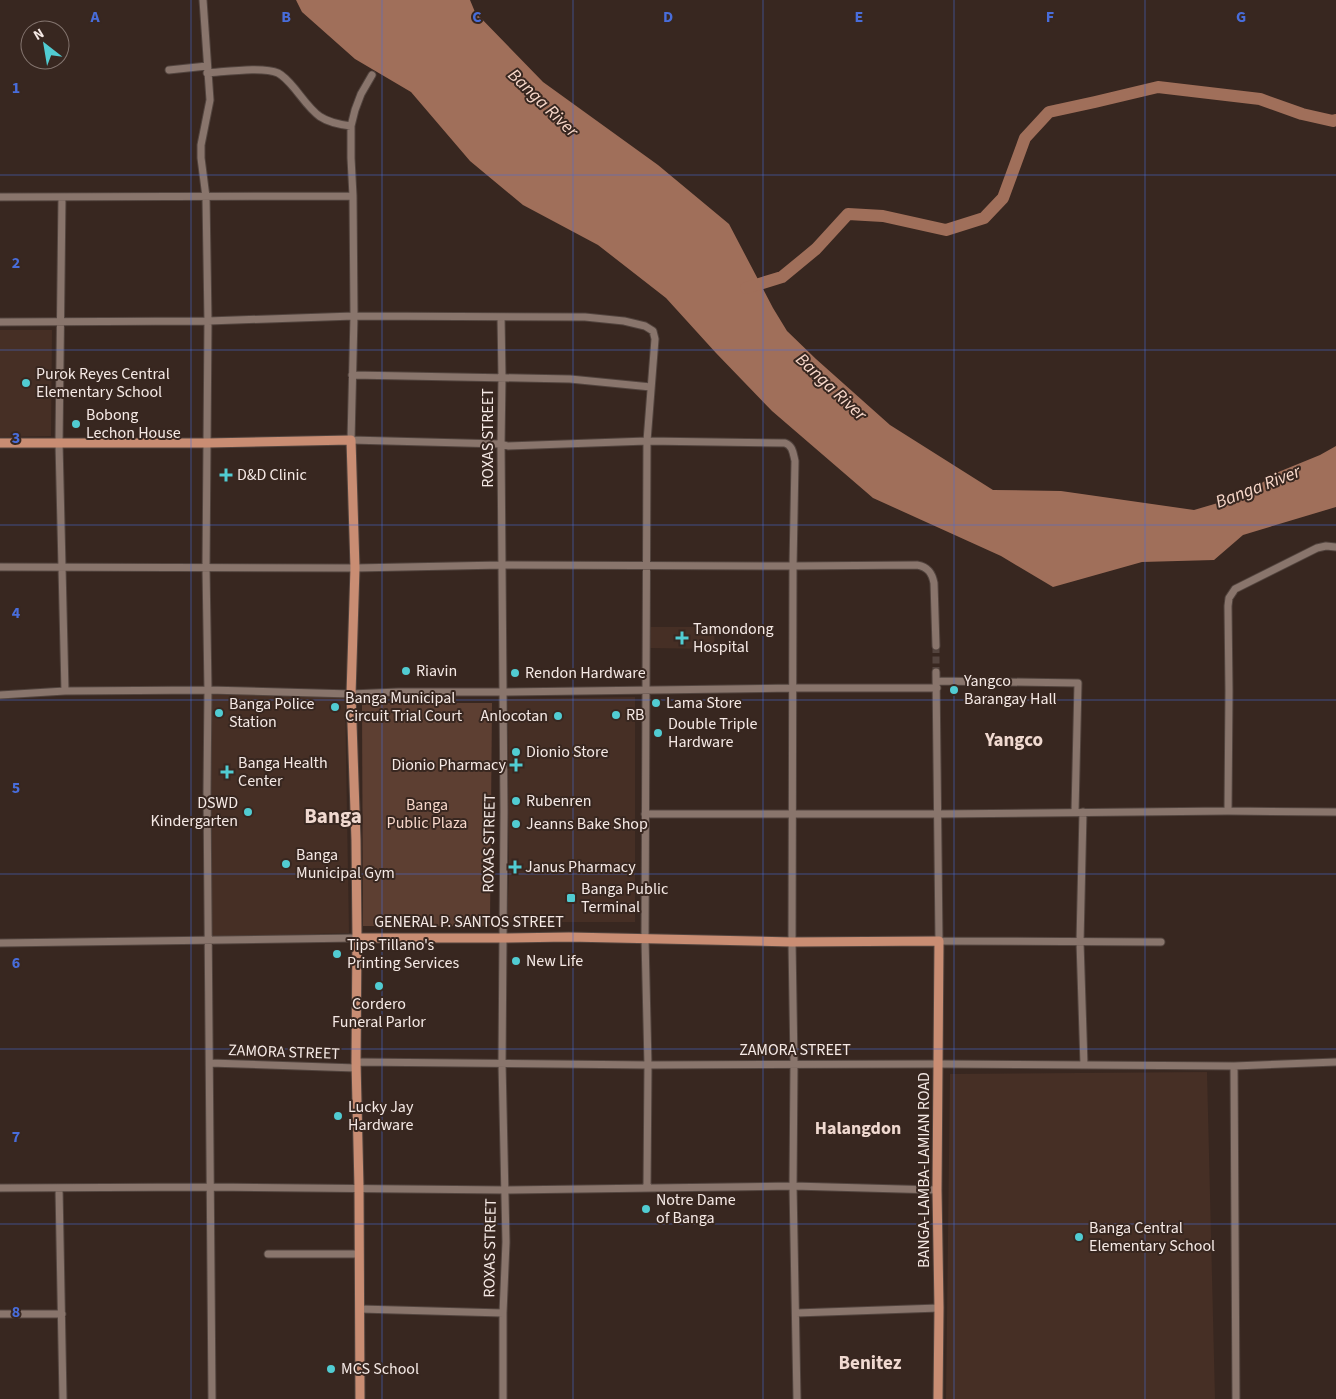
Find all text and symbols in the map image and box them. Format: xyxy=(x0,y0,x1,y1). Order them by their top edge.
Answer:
text: A xyxy=(89,6,100,28)
text: B xyxy=(281,6,291,28)
text: C xyxy=(472,6,482,28)
text: D xyxy=(663,6,673,28)
text: E xyxy=(855,6,863,28)
text: F xyxy=(1046,6,1054,28)
text: G xyxy=(1236,6,1246,28)
north arrow xyxy=(20,20,70,70)
text: N xyxy=(30,24,48,46)
water label: Banga River xyxy=(502,63,584,144)
text: 1 xyxy=(12,77,20,99)
text: 2 xyxy=(12,252,20,274)
water label: Banga River xyxy=(790,347,873,427)
place label: Purok Reyes Central Elementary School xyxy=(36,363,170,403)
marker: Purok Reyes Central Elementary School xyxy=(20,377,32,389)
street label: ROXAS STREET xyxy=(477,388,499,488)
place label: Bobong Lechon House xyxy=(86,404,181,444)
marker: Bobong Lechon House xyxy=(70,418,82,430)
text: 3 xyxy=(12,427,20,449)
water label: Banga River xyxy=(1212,459,1305,515)
place label: D&D Clinic xyxy=(237,464,307,486)
marker: D&D Clinic xyxy=(219,468,233,482)
text: 4 xyxy=(12,602,21,624)
place label: Tamondong Hospital xyxy=(693,618,774,658)
marker: Tamondong Hospital xyxy=(675,631,689,645)
place label: Riavin xyxy=(416,660,457,682)
place label: Rendon Hardware xyxy=(525,662,646,684)
marker: Riavin xyxy=(400,665,412,677)
marker: Rendon Hardware xyxy=(509,667,521,679)
place label: Yangco Barangay Hall xyxy=(963,670,1057,710)
marker: Yangco Barangay Hall xyxy=(948,684,960,696)
place label: Banga Municipal Circuit Trial Court xyxy=(345,687,463,727)
place label: Lama Store xyxy=(666,692,742,714)
place label: Banga Police Station xyxy=(229,693,315,733)
marker: Lama Store xyxy=(650,697,662,709)
marker: Banga Municipal Circuit Trial Court xyxy=(329,701,341,713)
place label: RB xyxy=(626,704,645,726)
place label: Anlocotan xyxy=(481,705,548,727)
marker: Banga Police Station xyxy=(213,707,225,719)
marker: RB xyxy=(610,709,622,721)
marker: Anlocotan xyxy=(552,710,564,722)
place label: Double Triple Hardware xyxy=(668,713,758,753)
marker: Double Triple Hardware xyxy=(652,727,664,739)
district label: Yangco xyxy=(984,727,1043,754)
place label: Dionio Store xyxy=(526,741,608,763)
marker: Dionio Store xyxy=(510,746,522,758)
place label: Banga Health Center xyxy=(238,752,328,792)
place label: Dionio Pharmacy xyxy=(391,754,507,776)
marker: Dionio Pharmacy xyxy=(510,759,522,771)
marker: Banga Health Center xyxy=(220,765,234,779)
text: 5 xyxy=(12,777,20,799)
place label: Rubenren xyxy=(526,790,591,812)
place label: DSWD Kindergarten xyxy=(151,792,238,832)
street label: ROXAS STREET xyxy=(477,793,501,893)
park label: Banga Public Plaza xyxy=(387,794,467,834)
marker: Rubenren xyxy=(510,795,522,807)
district label: Banga xyxy=(304,801,362,831)
marker: DSWD Kindergarten xyxy=(242,806,254,818)
place label: Jeanns Bake Shop xyxy=(526,813,648,835)
marker: Jeanns Bake Shop xyxy=(510,818,522,830)
place label: Banga Municipal Gym xyxy=(296,844,395,884)
place label: Janus Pharmacy xyxy=(525,856,636,878)
marker: Banga Municipal Gym xyxy=(280,858,292,870)
marker: Janus Pharmacy xyxy=(509,861,521,873)
place label: Banga Public Terminal xyxy=(581,878,668,918)
marker: Banga Public Terminal xyxy=(565,892,577,904)
street label: GENERAL P. SANTOS STREET xyxy=(374,911,564,933)
place label: Tips Tillano's Printing Services xyxy=(347,934,459,974)
marker: Tips Tillano's Printing Services xyxy=(331,948,343,960)
place label: New Life xyxy=(526,950,583,972)
text: 6 xyxy=(12,952,20,974)
marker: New Life xyxy=(510,955,522,967)
marker: Cordero Funeral Parlor xyxy=(373,980,385,992)
place label: Cordero Funeral Parlor xyxy=(332,993,426,1033)
street label: ZAMORA STREET xyxy=(228,1039,341,1065)
street label: ZAMORA STREET xyxy=(739,1039,851,1061)
street label: BANGA-LAMBA-LAMIAN ROAD xyxy=(913,1072,935,1268)
place label: Lucky Jay Hardware xyxy=(348,1096,414,1136)
marker: Lucky Jay Hardware xyxy=(332,1110,344,1122)
district label: Halangdon xyxy=(815,1116,901,1141)
text: 7 xyxy=(12,1126,20,1148)
place label: Notre Dame of Banga xyxy=(656,1189,736,1229)
street label: ROXAS STREET xyxy=(478,1198,502,1298)
marker: Notre Dame of Banga xyxy=(640,1203,652,1215)
place label: Banga Central Elementary School xyxy=(1089,1217,1215,1257)
marker: Banga Central Elementary School xyxy=(1073,1231,1085,1243)
text: 8 xyxy=(12,1301,20,1323)
district label: Benitez xyxy=(839,1350,902,1377)
place label: MCS School xyxy=(341,1358,419,1380)
marker: MCS School xyxy=(325,1363,337,1375)

